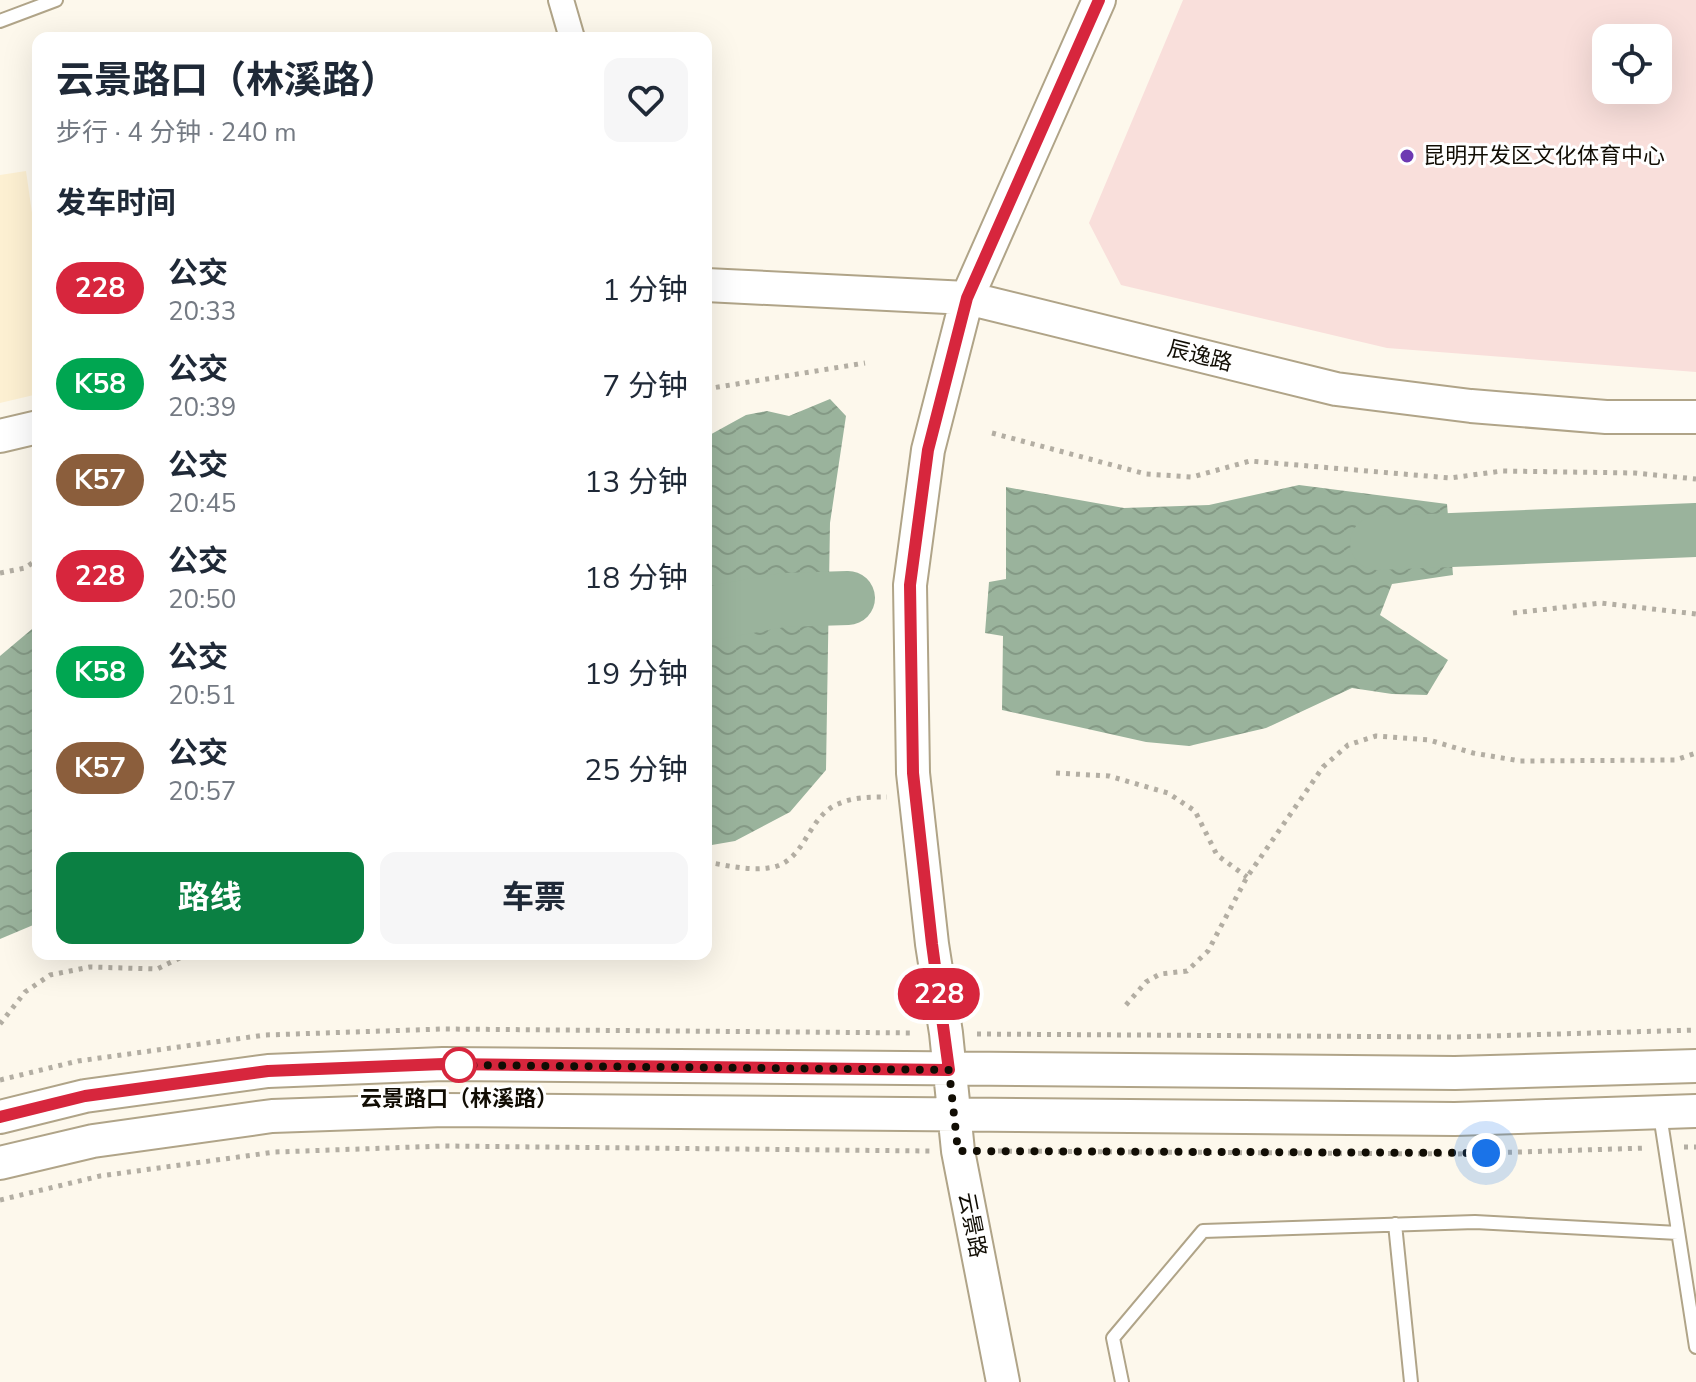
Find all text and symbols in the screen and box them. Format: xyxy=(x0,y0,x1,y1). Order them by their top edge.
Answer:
map controls xyxy=(1592,24,1672,104)
button: locate xyxy=(1592,24,1672,104)
text: 云景路口（林溪路） xyxy=(56,55,398,106)
button: heart xyxy=(604,58,688,142)
text: 步行 · 4 分钟 · 240 m xyxy=(56,115,297,150)
place label: 昆明开发区文化体育中心 xyxy=(1423,141,1665,171)
marker: 昆明开发区文化体育中心 xyxy=(1398,147,1416,165)
text: 发车时间 xyxy=(56,183,176,224)
text: 公交 xyxy=(168,253,228,294)
text: 228 xyxy=(75,269,125,307)
text: 1 分钟 xyxy=(602,270,688,311)
text: 20:33 xyxy=(168,294,236,329)
street label: 辰逸路 xyxy=(1164,333,1236,379)
text: 公交 xyxy=(168,349,228,390)
text: K58 xyxy=(74,365,126,403)
text: 7 分钟 xyxy=(602,366,688,407)
text: 20:39 xyxy=(168,390,236,425)
text: 公交 xyxy=(168,445,228,486)
text: K57 xyxy=(74,461,126,499)
text: 13 分钟 xyxy=(584,462,688,503)
text: 20:45 xyxy=(168,486,236,521)
text: 公交 xyxy=(168,541,228,582)
text: 228 xyxy=(75,557,125,595)
text: 18 分钟 xyxy=(584,558,688,599)
text: 20:50 xyxy=(168,582,236,617)
text: 公交 xyxy=(168,637,228,678)
text: K58 xyxy=(74,653,126,691)
text: 19 分钟 xyxy=(584,654,688,695)
text: 20:51 xyxy=(168,678,236,713)
text: 公交 xyxy=(168,733,228,774)
text: K57 xyxy=(74,749,126,787)
text: 25 分钟 xyxy=(584,750,688,791)
text: 20:57 xyxy=(168,774,236,809)
button: 路线 xyxy=(56,852,364,944)
button: 车票 xyxy=(380,852,688,944)
line badge: 228 xyxy=(893,968,985,1020)
text: 228 xyxy=(914,975,964,1013)
marker: 云景路口（林溪路） xyxy=(442,1048,476,1082)
place label: 云景路口（林溪路） xyxy=(360,1084,558,1114)
your location xyxy=(1466,1133,1506,1173)
street label: 云景路 xyxy=(951,1190,993,1260)

